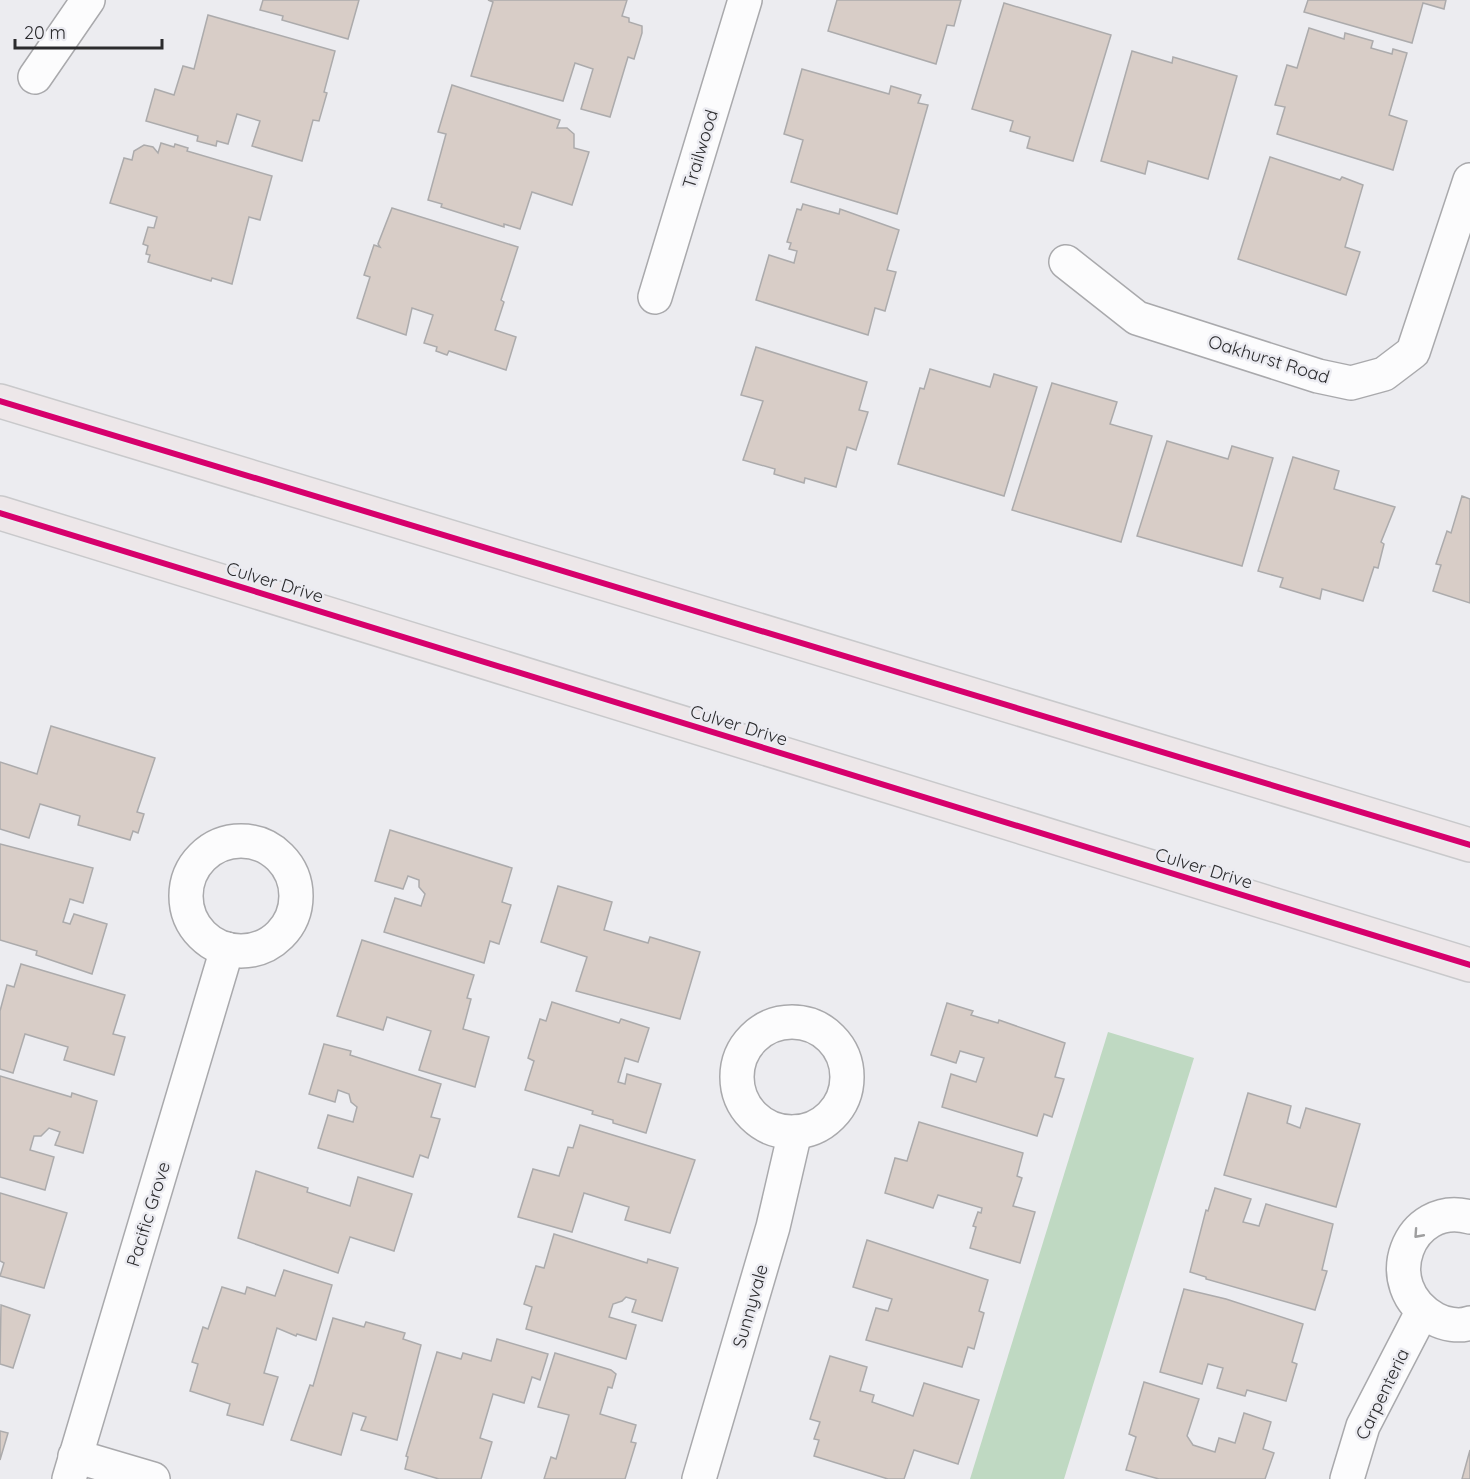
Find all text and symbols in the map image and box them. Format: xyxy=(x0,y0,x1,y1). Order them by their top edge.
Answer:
scale bar xyxy=(15,12,162,50)
text: 20 m xyxy=(24,21,66,44)
street label: Trailwood xyxy=(677,107,723,191)
street label: Oakhurst Road xyxy=(1206,330,1332,388)
street label: Culver Drive xyxy=(224,556,326,608)
street label: Culver Drive xyxy=(688,699,790,751)
street label: Culver Drive xyxy=(1153,842,1255,894)
street label: Pacific Grove xyxy=(121,1159,175,1269)
one-way arrow xyxy=(1414,1227,1425,1237)
street label: Sunnyvale xyxy=(727,1262,773,1350)
street label: Carpenteria xyxy=(1350,1344,1414,1444)

